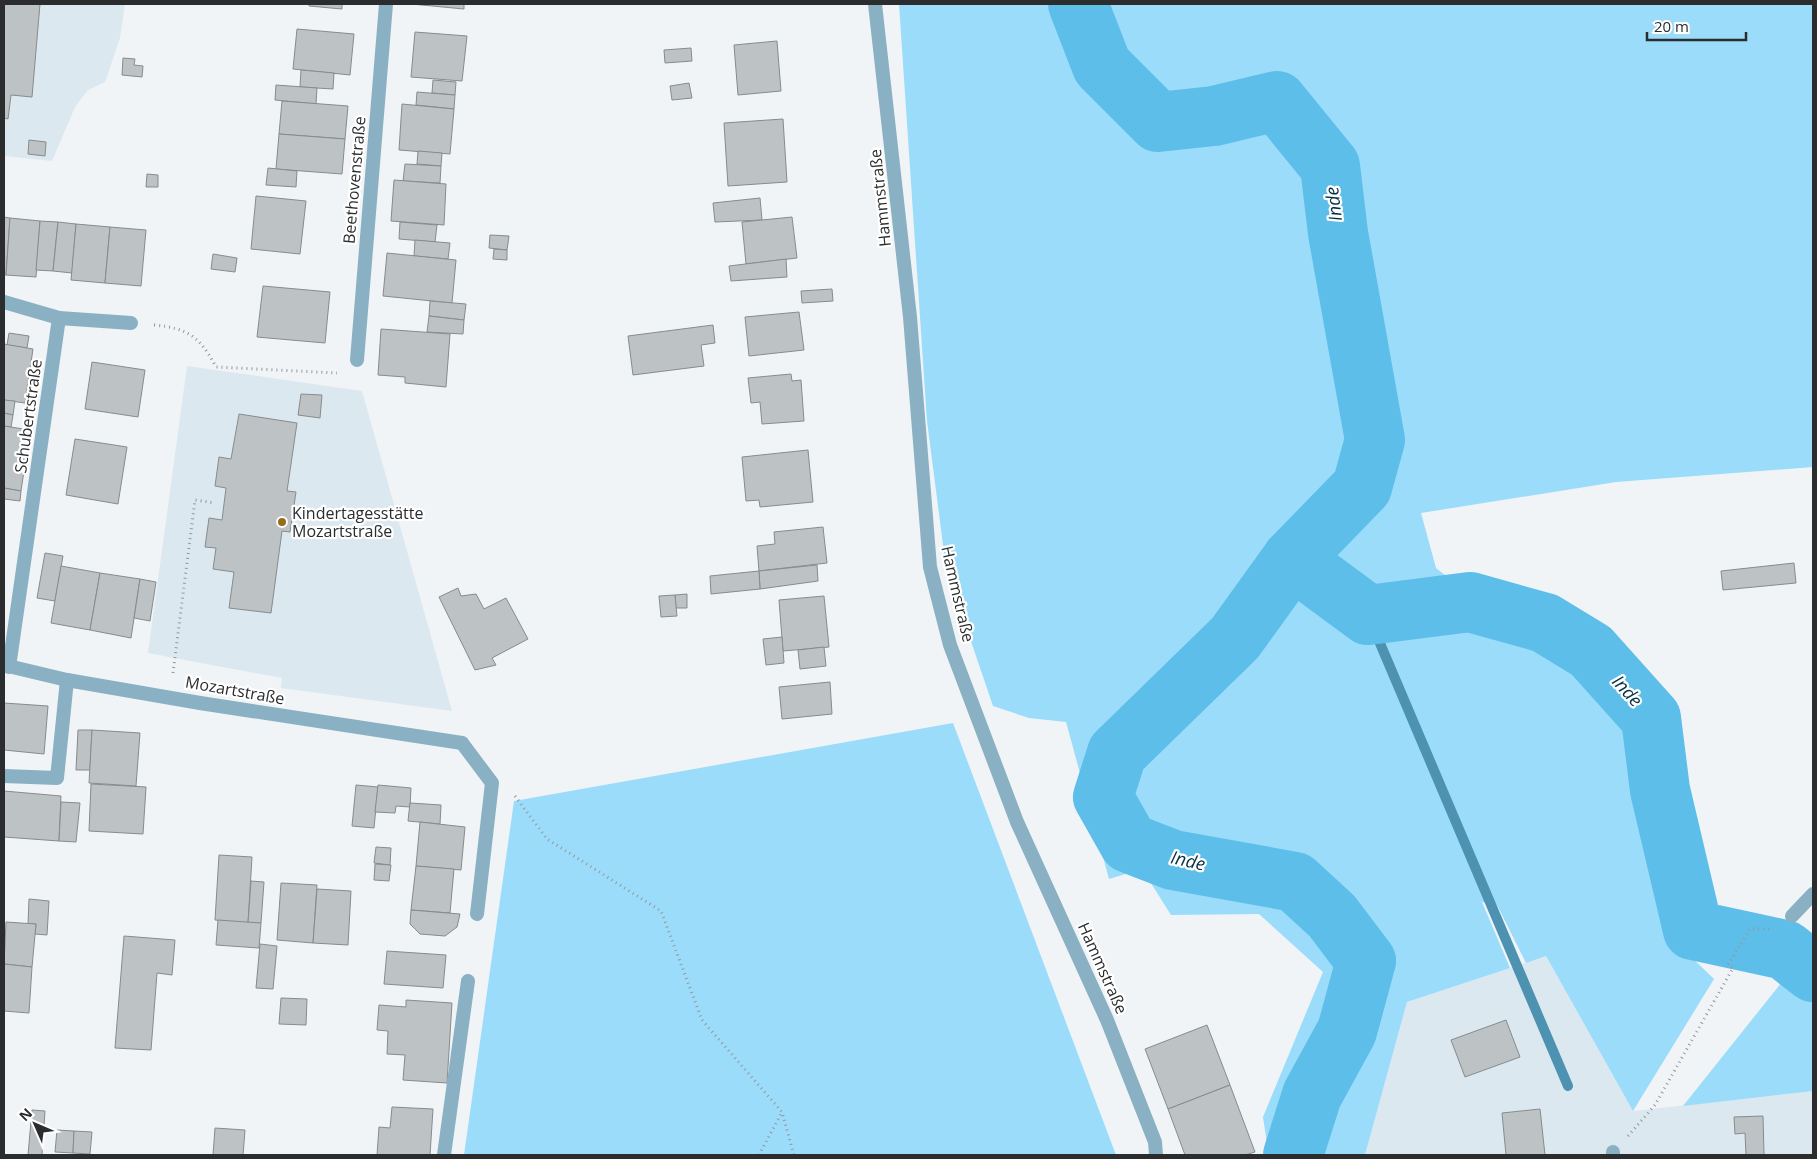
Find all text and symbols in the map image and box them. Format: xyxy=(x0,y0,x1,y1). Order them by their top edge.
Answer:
scale bar xyxy=(1647,10,1746,42)
text: 20 m xyxy=(1654,16,1689,36)
street label: Beethovenstraße xyxy=(337,115,371,245)
street label: Hammstraße xyxy=(864,148,896,248)
water label: Inde xyxy=(1319,185,1347,223)
street label: Schubertstraße xyxy=(9,358,47,474)
place label: Kindertagesstätte Mozartstraße xyxy=(292,502,423,542)
marker: Kindertagesstätte Mozartstraße xyxy=(276,516,288,528)
street label: Hammstraße xyxy=(936,544,980,644)
water label: Inde xyxy=(1607,669,1648,711)
street label: Mozartstraße xyxy=(184,670,286,710)
water label: Inde xyxy=(1169,844,1208,876)
street label: Hammstraße xyxy=(1073,919,1133,1017)
north arrow xyxy=(10,1099,60,1149)
text: N xyxy=(15,1104,36,1125)

